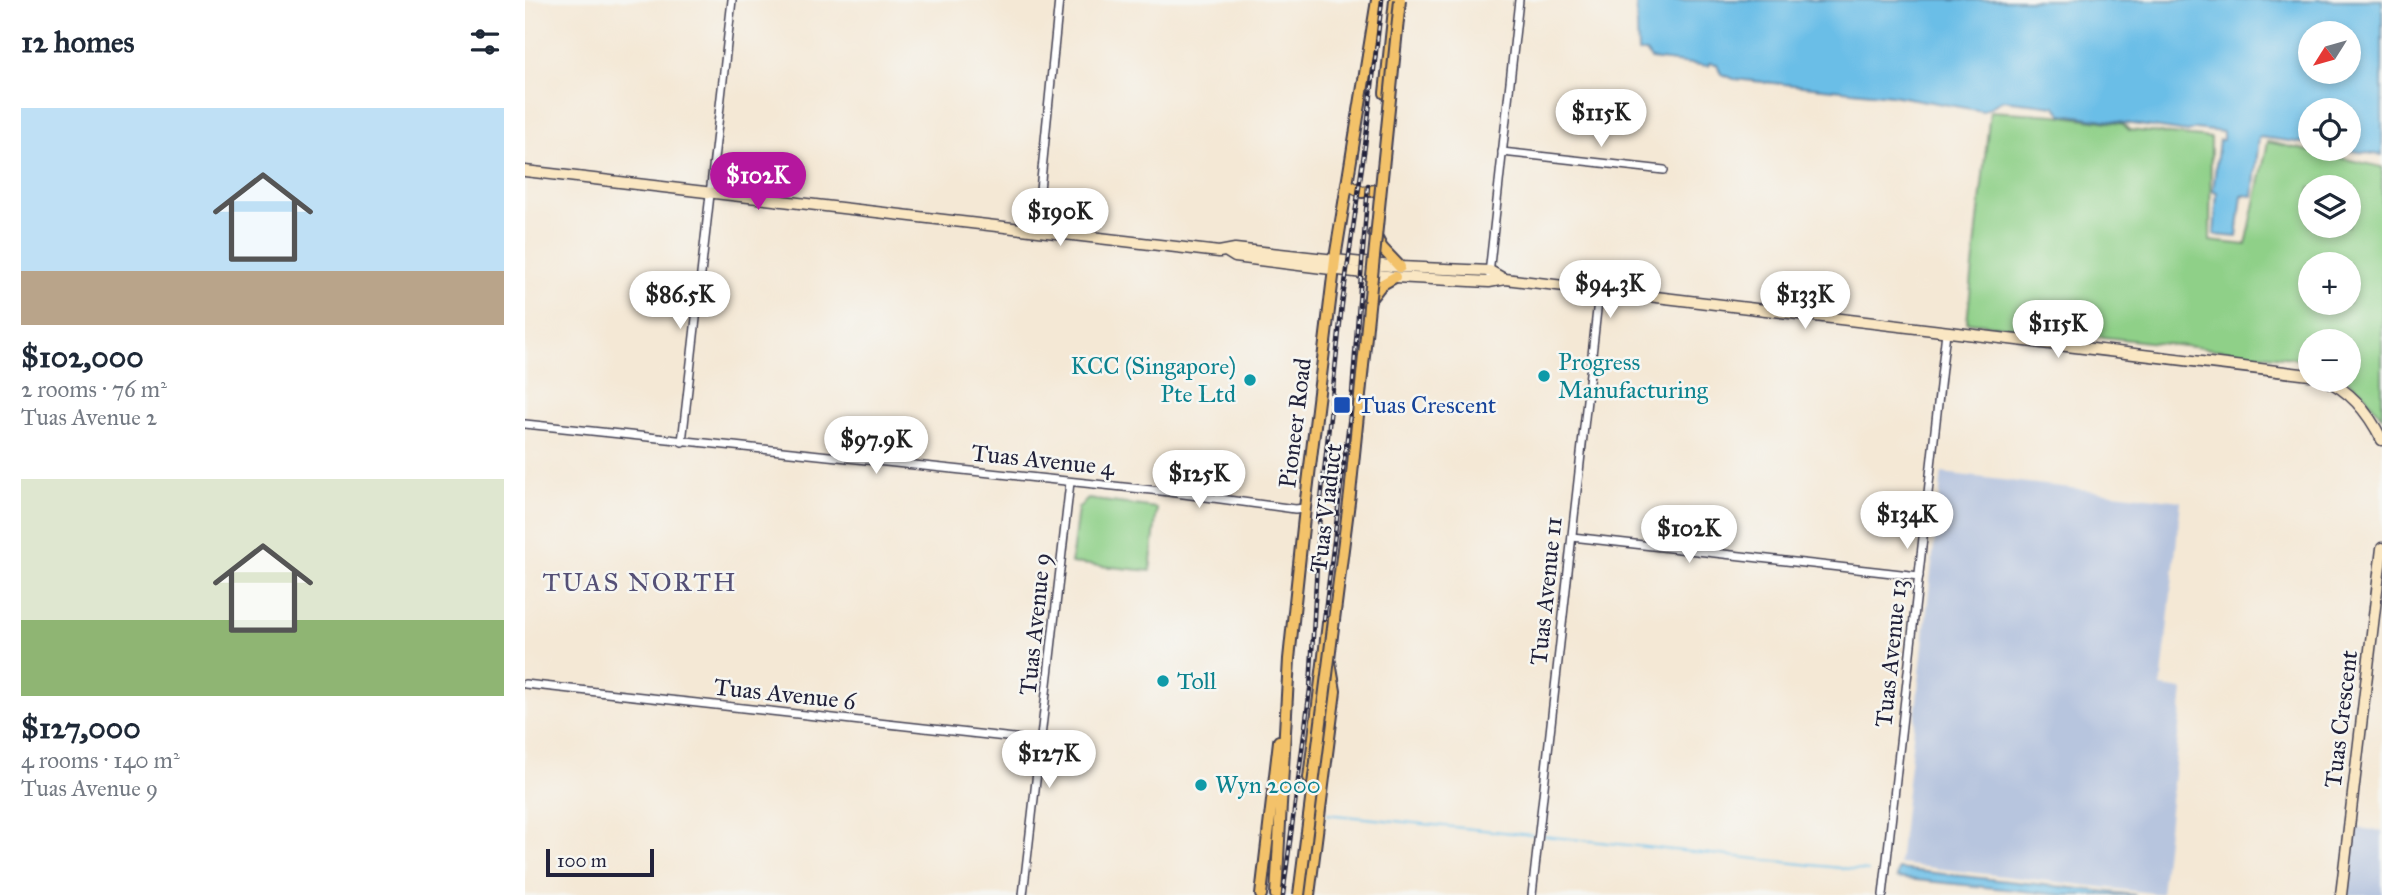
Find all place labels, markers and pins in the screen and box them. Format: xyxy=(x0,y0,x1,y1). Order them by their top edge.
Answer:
pin: $115K xyxy=(1552,90,1650,149)
pin: $102K xyxy=(709,152,807,212)
pin: $190K xyxy=(1011,188,1109,248)
pin: $94.3K xyxy=(1553,260,1667,320)
pin: $86.5K xyxy=(623,272,737,331)
pin: $133K xyxy=(1756,272,1854,331)
pin: $115K xyxy=(2009,300,2107,360)
place label: Progress Manufacturing xyxy=(1558,347,1709,405)
place label: KCC (Singapore) Pte Ltd xyxy=(1071,351,1236,409)
marker: Progress Manufacturing xyxy=(1536,368,1552,384)
marker: KCC (Singapore) Pte Ltd xyxy=(1242,372,1258,388)
place label: Tuas Crescent xyxy=(1358,390,1497,420)
marker: Tuas Crescent xyxy=(1332,395,1352,415)
pin: $97.9K xyxy=(819,416,933,476)
pin: $125K xyxy=(1150,450,1248,510)
pin: $134K xyxy=(1858,491,1956,551)
pin: $102K xyxy=(1640,505,1738,565)
place label: Toll xyxy=(1177,666,1217,696)
marker: Toll xyxy=(1155,673,1171,689)
pin: $127K xyxy=(1000,730,1098,790)
place label: Wyn 2000 xyxy=(1215,770,1321,800)
marker: Wyn 2000 xyxy=(1193,777,1209,793)

